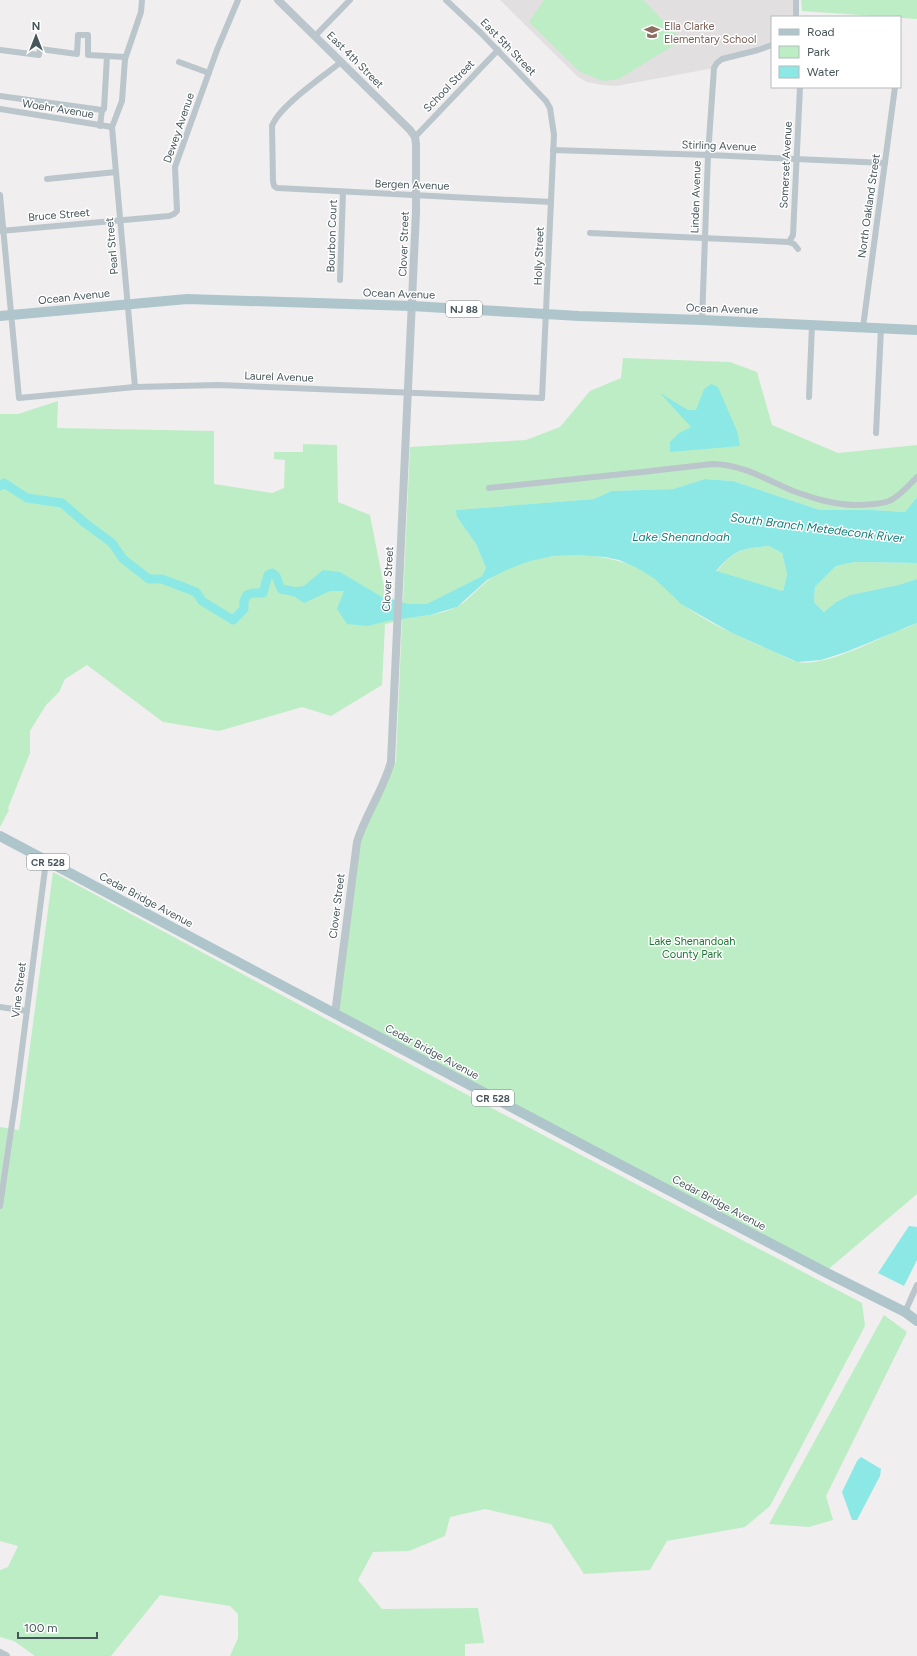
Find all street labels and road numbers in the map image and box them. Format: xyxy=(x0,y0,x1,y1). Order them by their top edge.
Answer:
street label: East 5th Street xyxy=(478,16,538,78)
street label: East 4th Street xyxy=(324,29,386,91)
street label: School Street xyxy=(421,57,477,115)
street label: Dewey Avenue xyxy=(161,91,197,165)
street label: Woehr Avenue xyxy=(21,97,95,121)
street label: Somerset Avenue xyxy=(777,121,795,209)
street label: Stirling Avenue xyxy=(681,138,757,154)
street label: North Oakland Street xyxy=(855,153,883,259)
street label: Linden Avenue xyxy=(688,160,704,234)
street label: Bergen Avenue xyxy=(374,177,450,193)
street label: Bourbon Court xyxy=(324,199,340,273)
street label: Bruce Street xyxy=(28,206,90,224)
street label: Clover Street xyxy=(396,211,412,277)
street label: Pearl Street xyxy=(103,217,121,275)
street label: Holly Street xyxy=(531,226,547,286)
street label: Ocean Avenue xyxy=(363,286,435,302)
street label: Ocean Avenue xyxy=(37,287,111,307)
road number: NJ 88 xyxy=(446,301,482,317)
street label: Ocean Avenue xyxy=(686,301,758,317)
street label: Laurel Avenue xyxy=(244,369,314,385)
street label: Clover Street xyxy=(380,546,396,612)
road number: CR 528 xyxy=(27,854,69,870)
street label: Cedar Bridge Avenue xyxy=(97,870,195,930)
street label: Clover Street xyxy=(327,873,347,939)
street label: Vine Street xyxy=(9,961,29,1019)
street label: Cedar Bridge Avenue xyxy=(383,1022,481,1082)
road number: CR 528 xyxy=(472,1090,514,1106)
street label: Cedar Bridge Avenue xyxy=(670,1173,768,1233)

